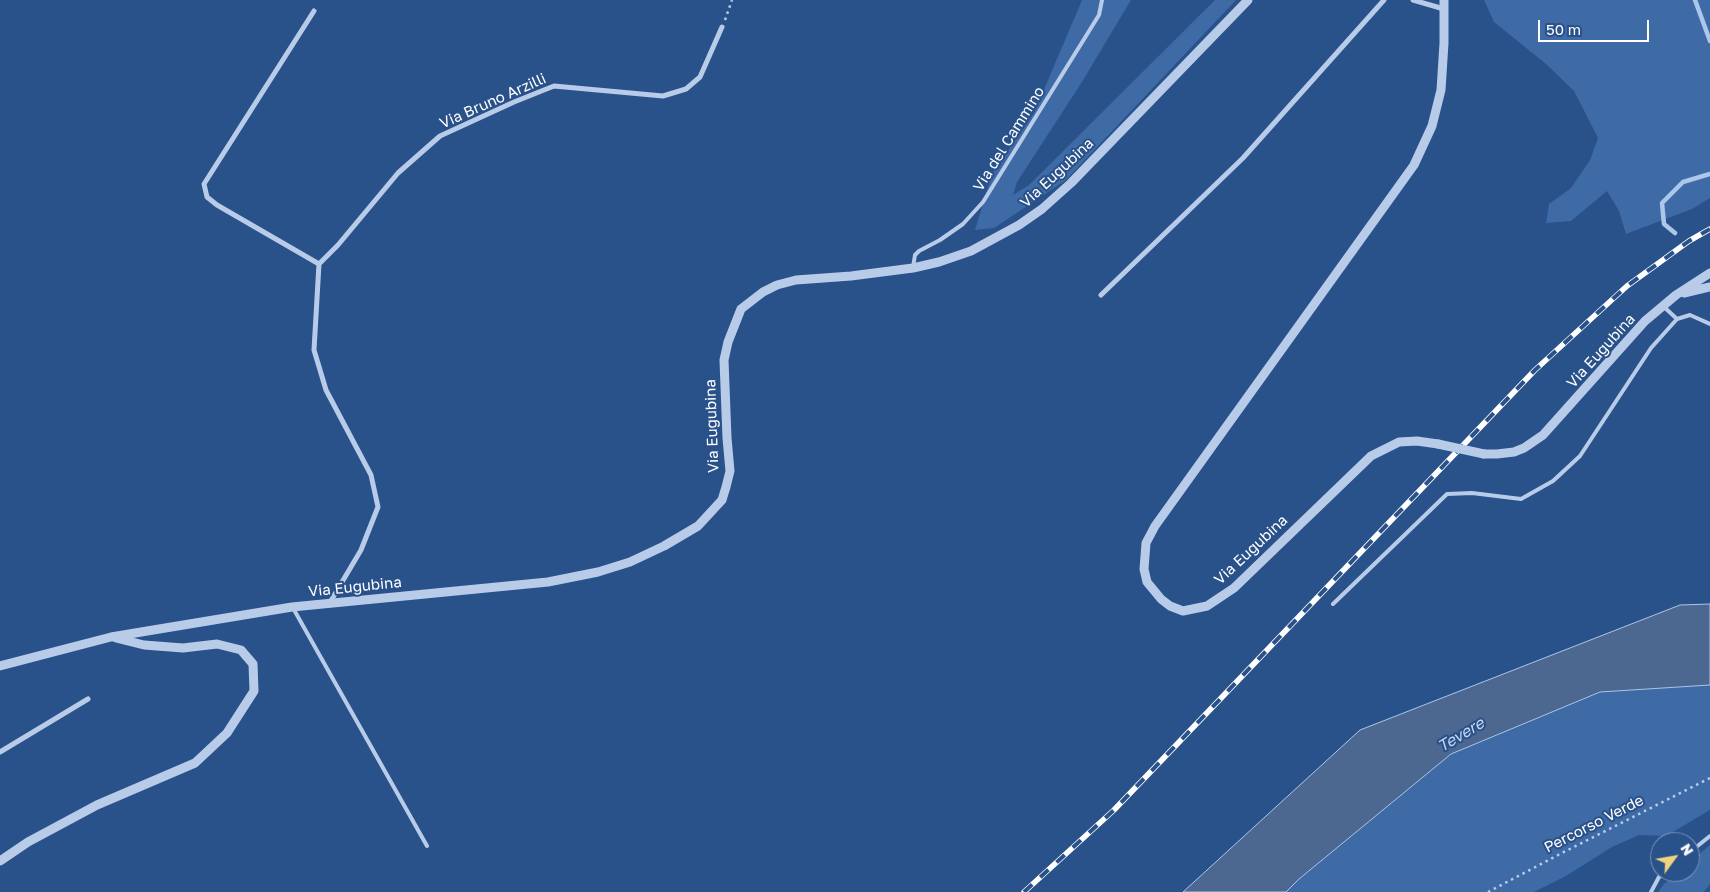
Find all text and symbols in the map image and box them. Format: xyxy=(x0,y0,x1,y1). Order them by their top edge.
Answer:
scale bar xyxy=(1540,10,1651,42)
text: 50 m xyxy=(1546,20,1581,38)
street label: Via Bruno Arzilli xyxy=(437,69,549,133)
street label: Via del Cammino xyxy=(970,83,1048,195)
street label: Via Eugubina xyxy=(1017,134,1097,212)
street label: Via Eugubina xyxy=(1563,310,1639,392)
street label: Via Eugubina xyxy=(701,379,723,473)
street label: Via Eugubina xyxy=(1211,511,1291,589)
street label: Via Eugubina xyxy=(307,573,403,601)
water label: Tevere xyxy=(1434,714,1488,756)
street label: Percorso Verde xyxy=(1541,791,1647,857)
north arrow xyxy=(1650,832,1700,882)
text: N xyxy=(1677,840,1697,858)

